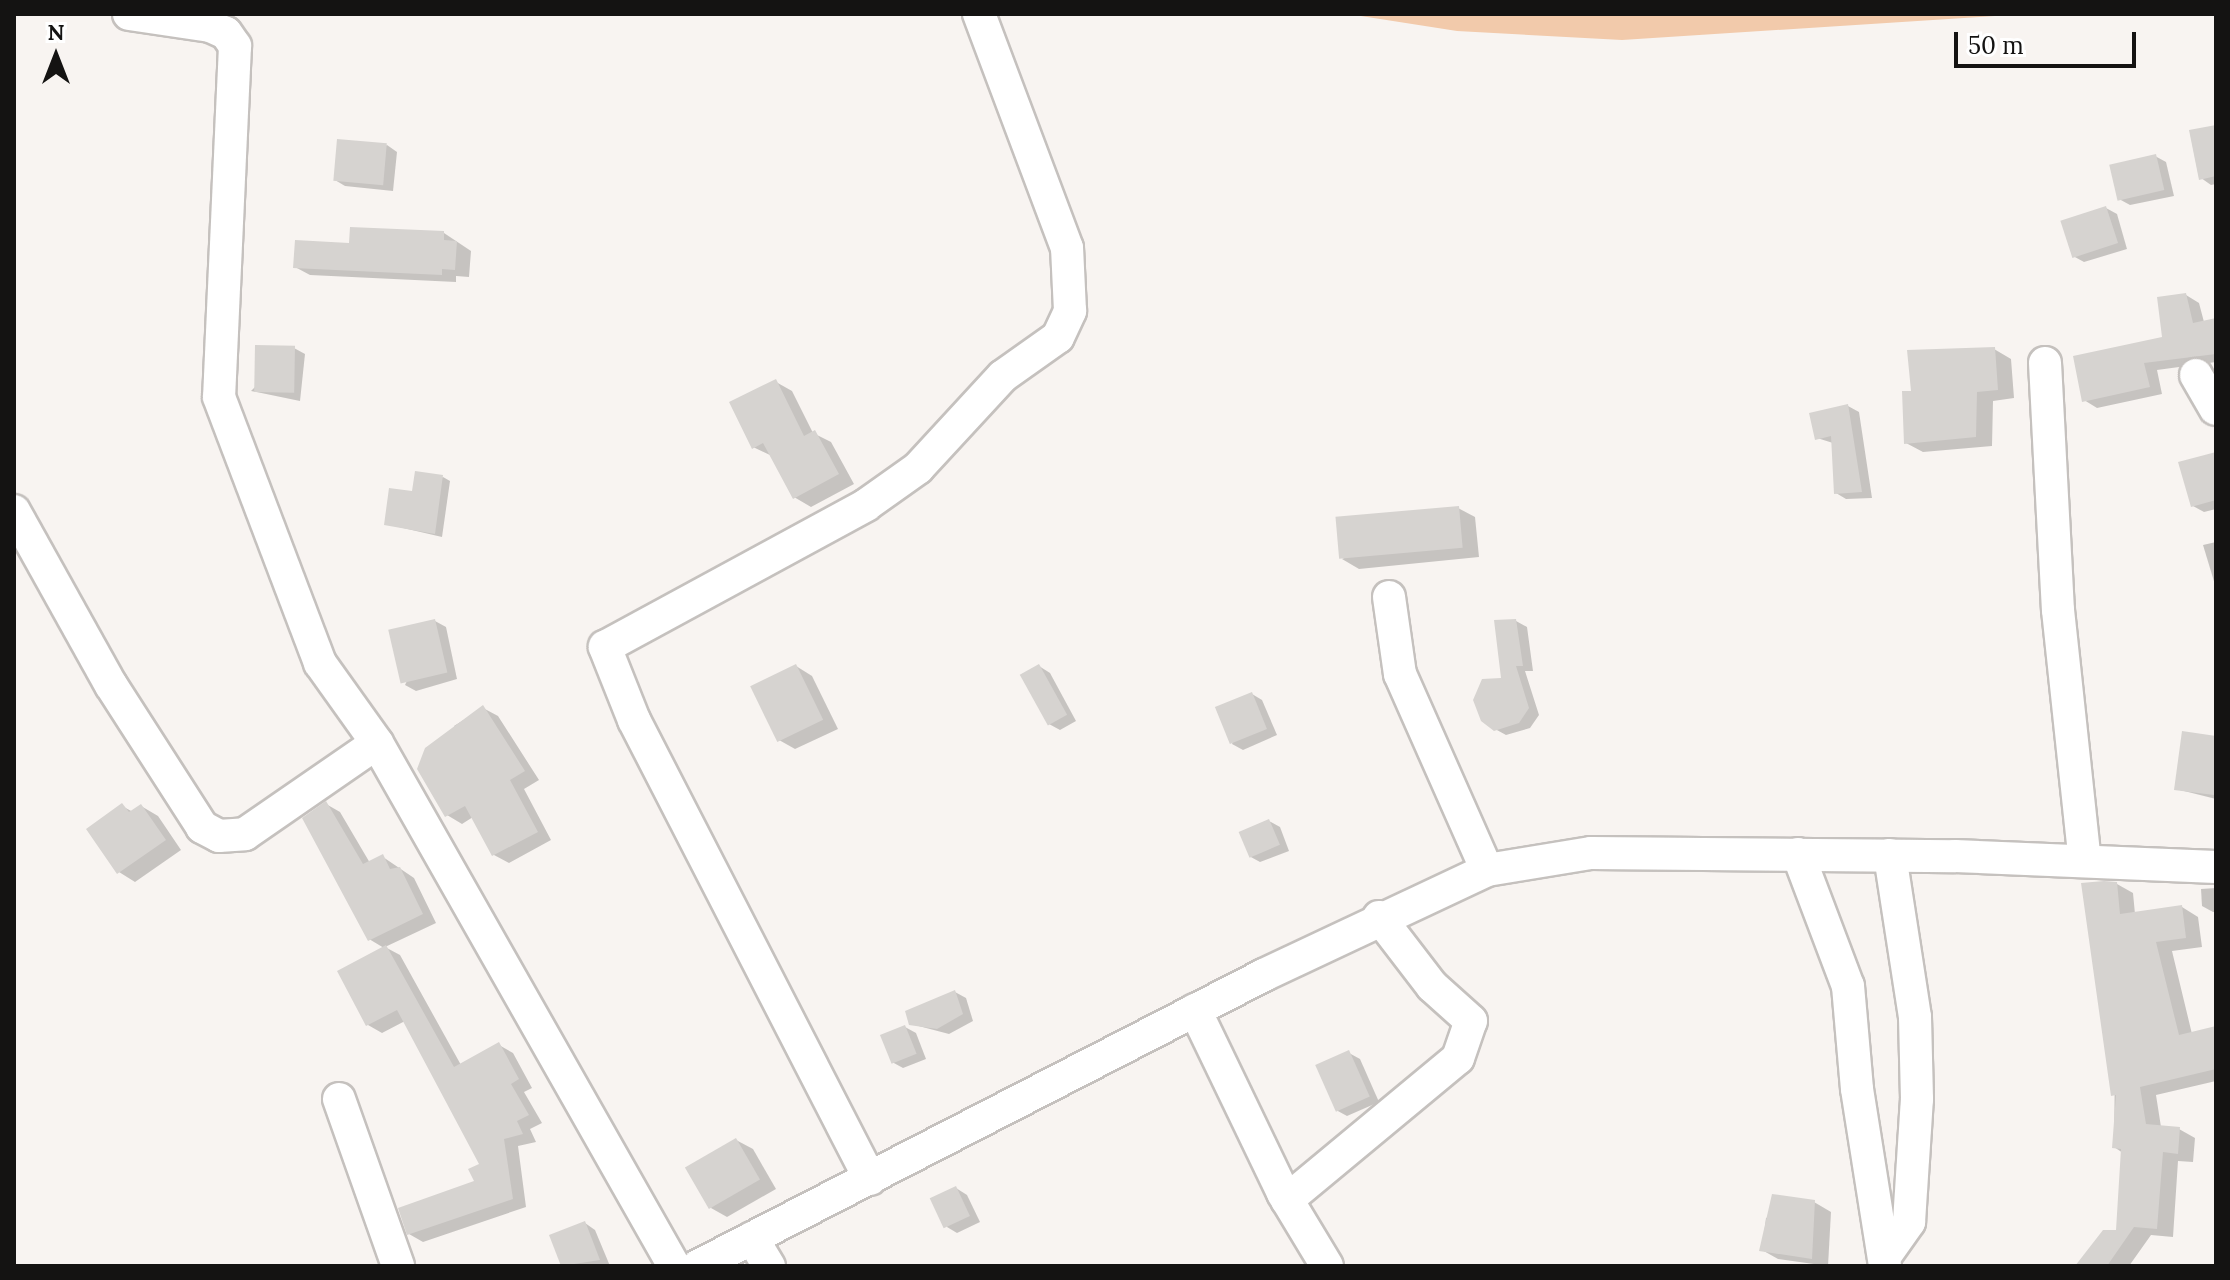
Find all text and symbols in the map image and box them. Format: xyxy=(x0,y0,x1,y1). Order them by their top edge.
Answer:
north arrow xyxy=(16,16,96,96)
scale bar xyxy=(1958,16,2140,66)
text: N xyxy=(47,18,65,46)
text: 50 m xyxy=(1968,30,2024,61)

